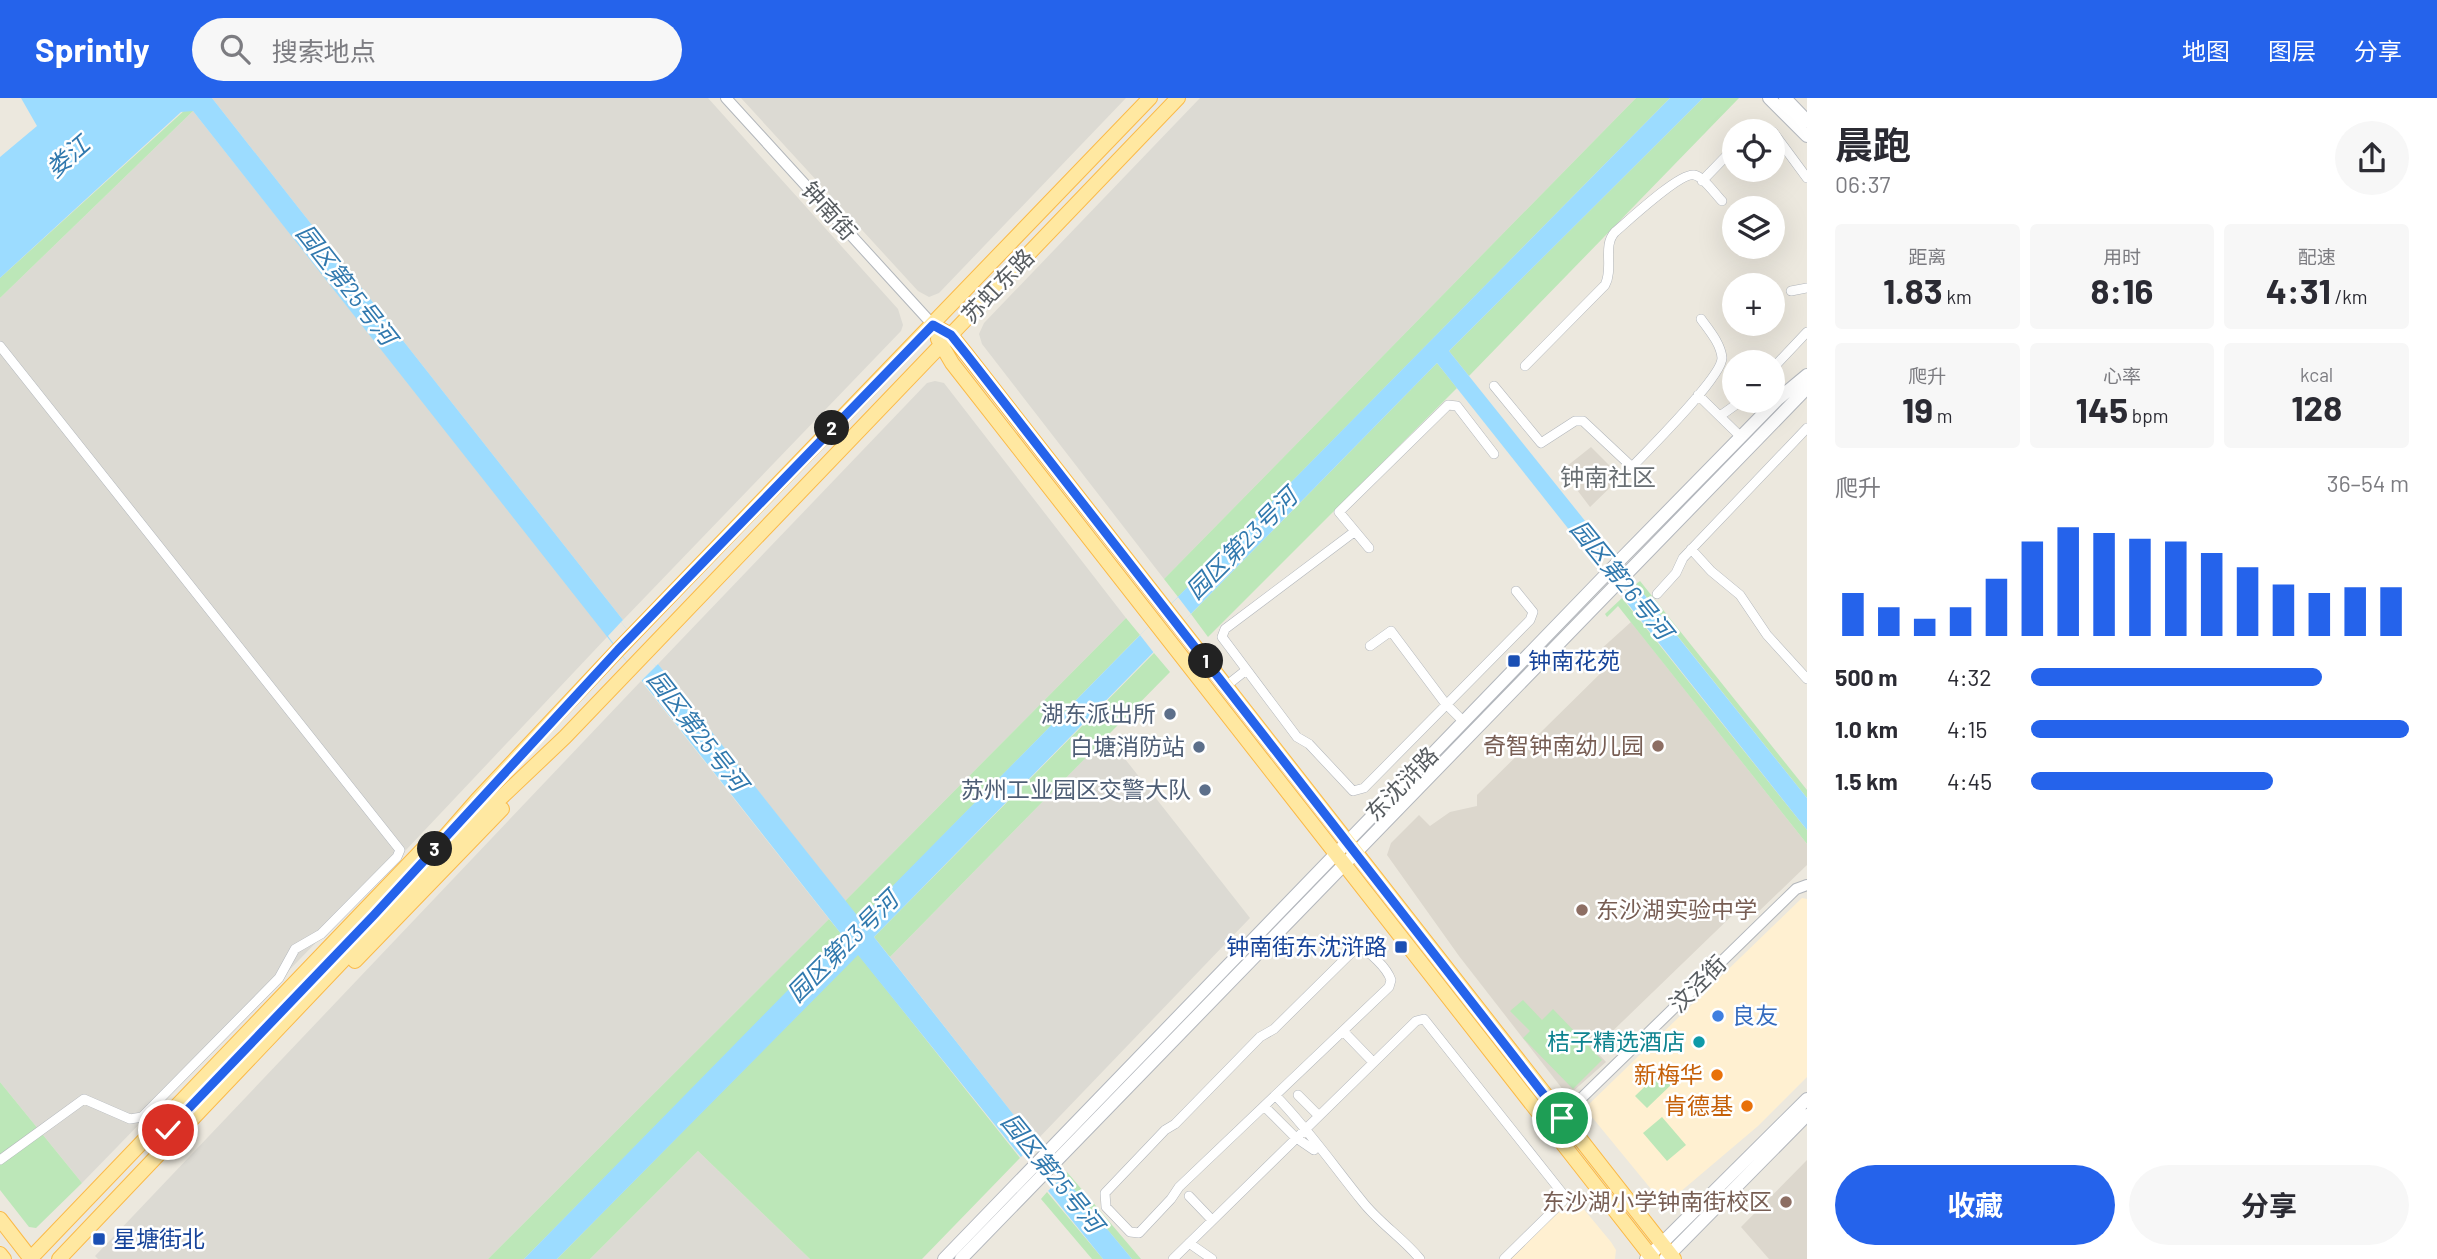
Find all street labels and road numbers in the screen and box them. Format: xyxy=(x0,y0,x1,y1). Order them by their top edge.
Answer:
street label: 钟南街 xyxy=(796,175,863,245)
street label: 苏虹东路 xyxy=(955,242,1039,328)
street label: 东沈浒路 xyxy=(1359,740,1443,826)
street label: 汶泾街 xyxy=(1663,949,1732,1018)

